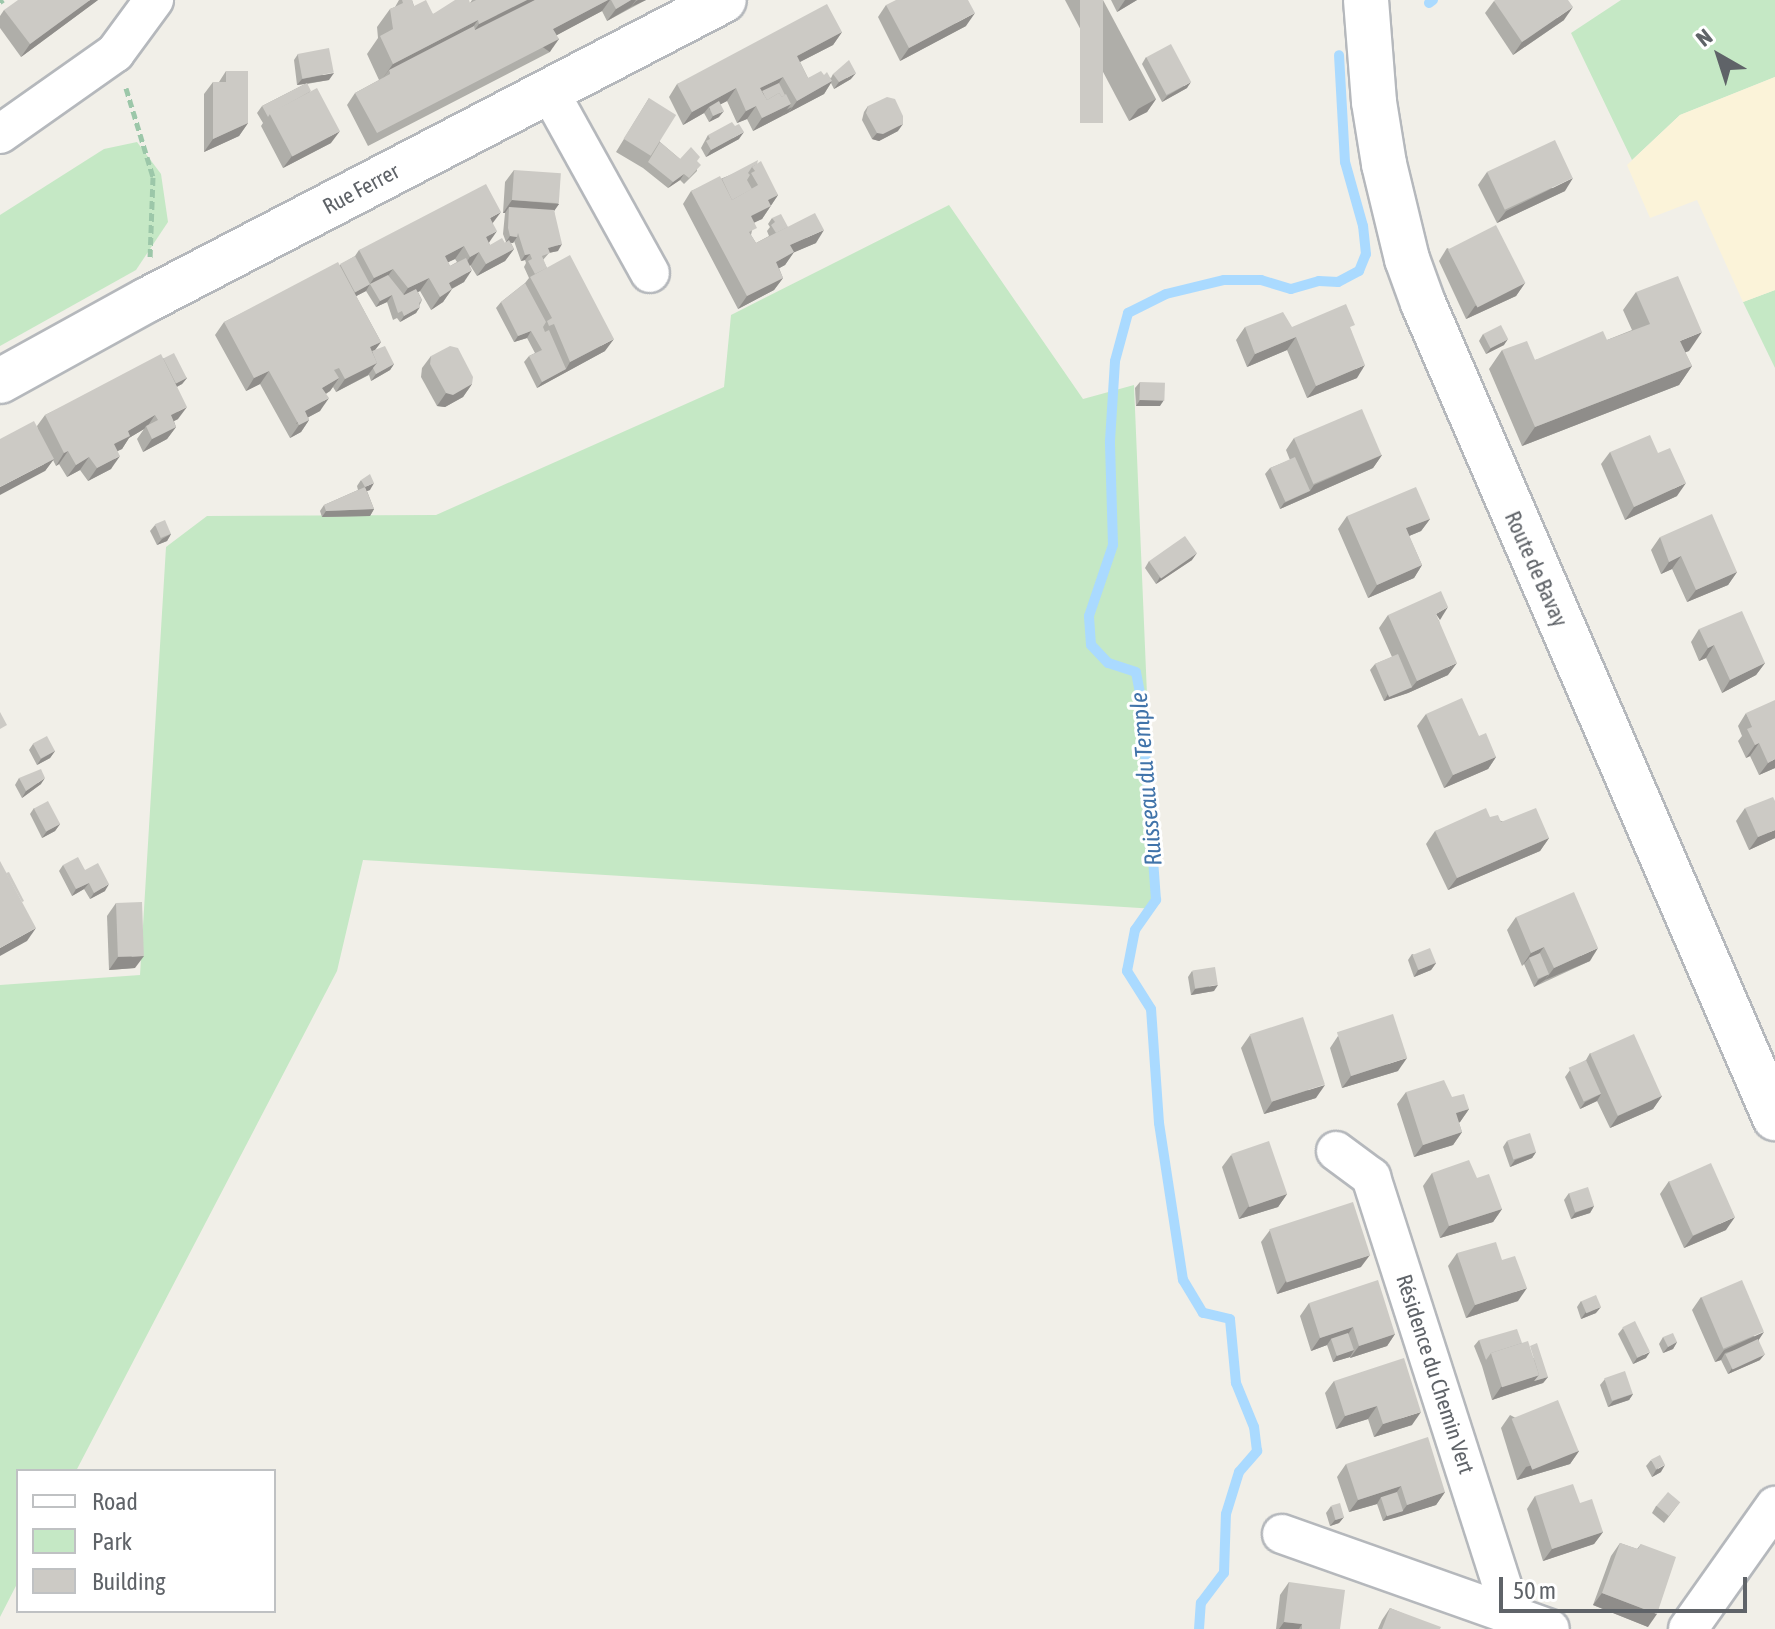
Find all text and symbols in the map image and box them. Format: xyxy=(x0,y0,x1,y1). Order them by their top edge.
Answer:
north arrow xyxy=(1679,16,1759,96)
text: N xyxy=(1691,23,1717,52)
street label: Rue Ferrer xyxy=(318,158,404,220)
street label: Route de Bavay xyxy=(1499,507,1573,631)
water label: Ruisseau du Temple xyxy=(1124,691,1168,867)
street label: Résidence du Chemin Vert xyxy=(1390,1271,1480,1477)
legend xyxy=(16,1469,276,1613)
text: Road xyxy=(92,1488,138,1515)
text: Park xyxy=(92,1528,132,1555)
scale bar xyxy=(1503,1561,1751,1611)
text: Building xyxy=(92,1568,165,1595)
text: 50 m xyxy=(1513,1577,1556,1604)

